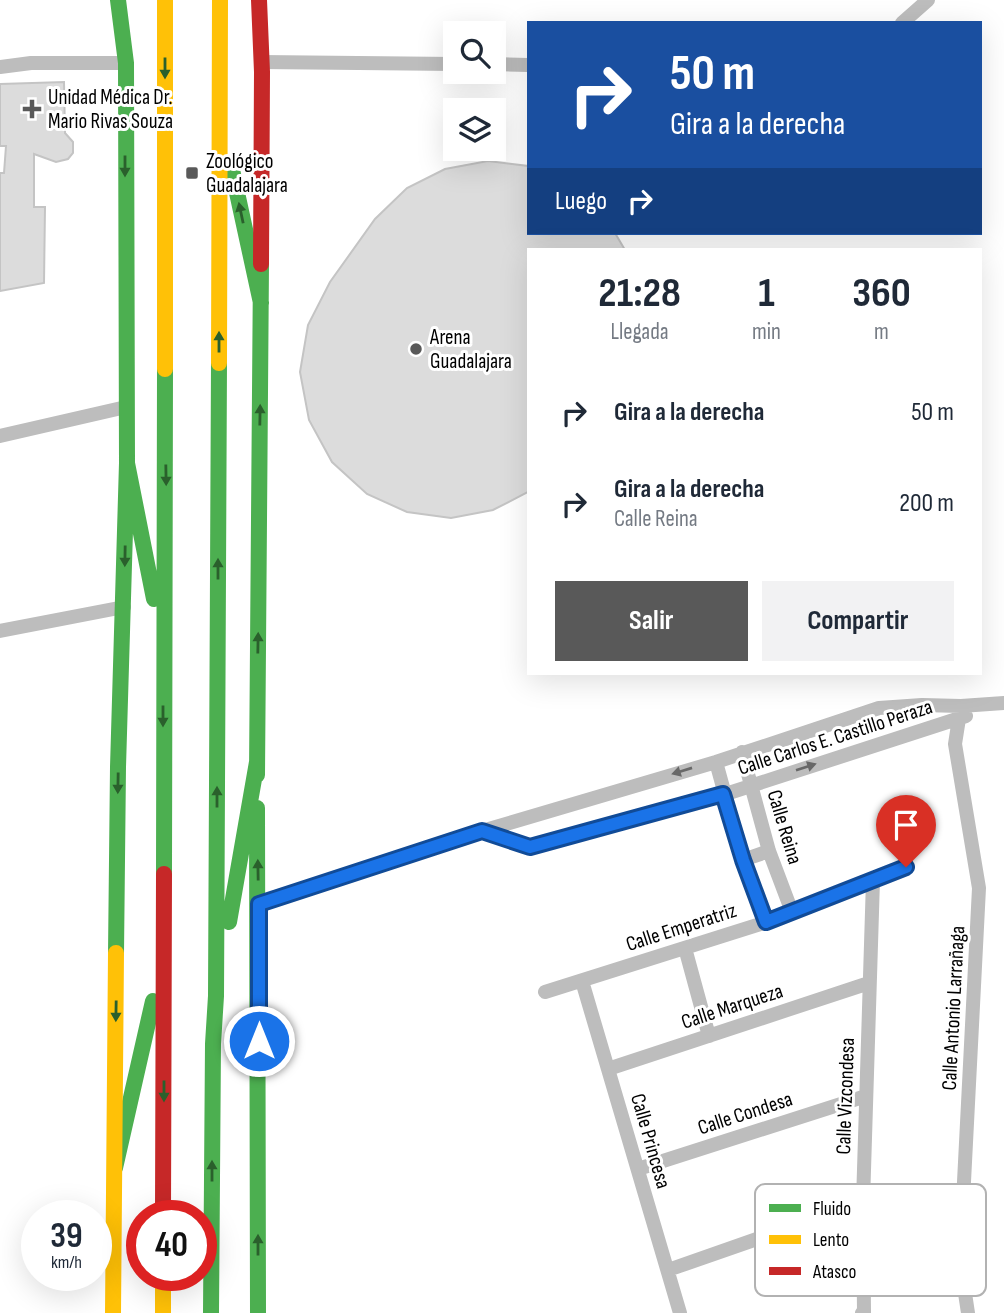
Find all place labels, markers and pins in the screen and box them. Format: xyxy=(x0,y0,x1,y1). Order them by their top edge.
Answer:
place label: Unidad Médica Dr. Mario Rivas Souza xyxy=(48,85,173,134)
marker: Unidad Médica Dr. Mario Rivas Souza xyxy=(22,99,42,119)
place label: Zoológico Guadalajara xyxy=(206,149,288,198)
marker: Zoológico Guadalajara xyxy=(184,165,200,181)
place label: Arena Guadalajara xyxy=(429,325,512,374)
marker: Arena Guadalajara xyxy=(408,341,424,357)
pin xyxy=(876,795,936,867)

